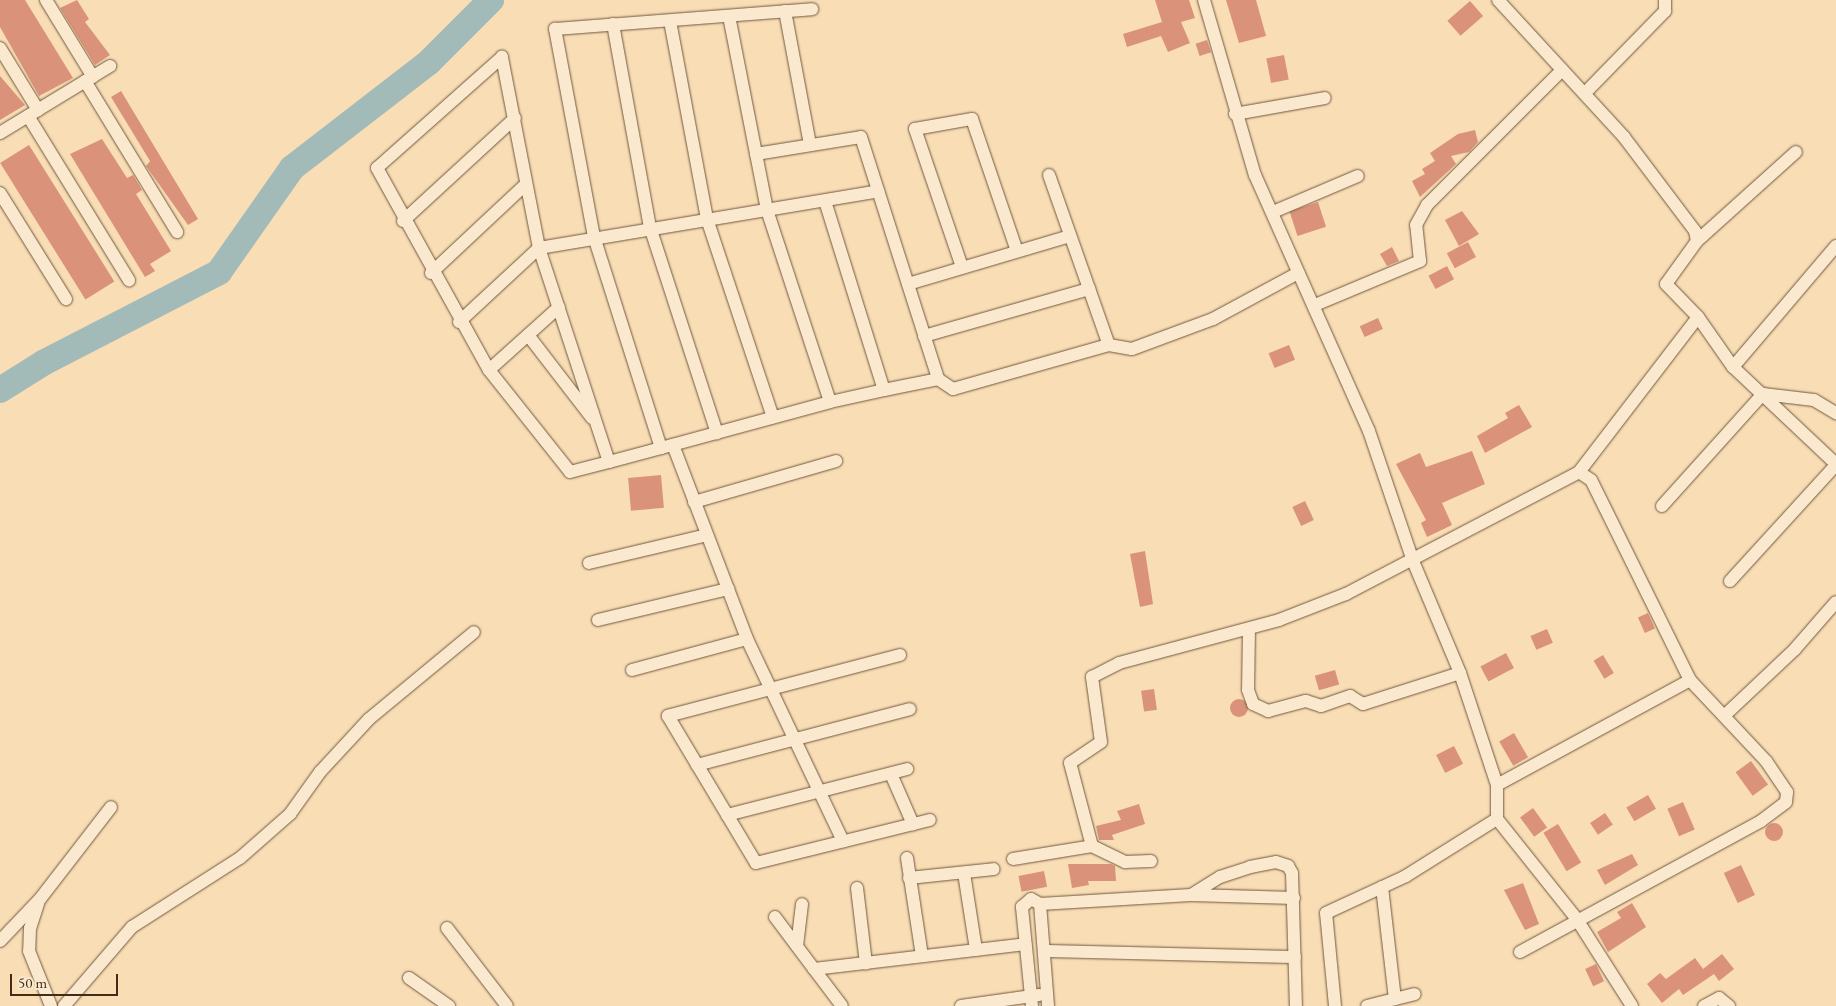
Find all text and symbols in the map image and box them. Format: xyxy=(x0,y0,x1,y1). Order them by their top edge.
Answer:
scale bar xyxy=(12,964,120,996)
text: 50 m xyxy=(18,973,47,992)

